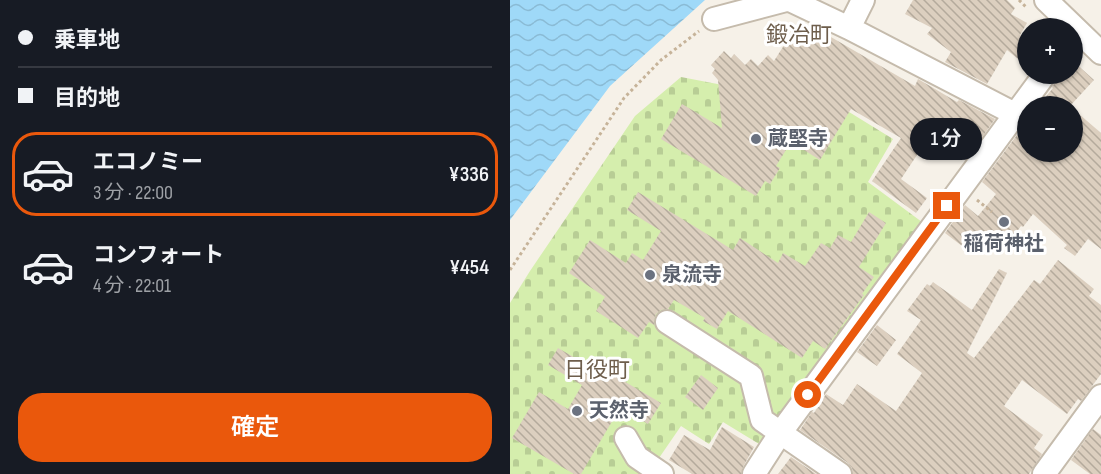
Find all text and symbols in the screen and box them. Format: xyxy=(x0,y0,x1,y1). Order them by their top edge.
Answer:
map controls xyxy=(1017,18,1083,162)
button: + xyxy=(1017,18,1083,84)
district label: 鍛冶町 xyxy=(766,22,832,49)
text: 乗車地 xyxy=(54,27,120,54)
text: 目的地 xyxy=(54,85,120,112)
button: − xyxy=(1017,96,1083,162)
callout: 1 分 xyxy=(911,119,983,161)
place label: 蔵堅寺 xyxy=(768,127,828,151)
text: 1 分 xyxy=(931,127,961,151)
marker: 蔵堅寺 xyxy=(749,132,763,146)
icon: car xyxy=(21,147,75,201)
text: エコノミー xyxy=(93,149,203,176)
text: ¥336 xyxy=(449,161,489,188)
text: 3 分 · 22:00 xyxy=(93,181,173,205)
route end xyxy=(933,192,960,219)
marker: 稲荷神社 xyxy=(997,215,1011,229)
place label: 稲荷神社 xyxy=(964,232,1044,256)
icon: car xyxy=(21,240,75,294)
text: コンフォート xyxy=(93,242,224,269)
text: ¥454 xyxy=(449,254,489,281)
place label: 泉流寺 xyxy=(662,263,722,287)
marker: 泉流寺 xyxy=(643,268,657,282)
text: 4 分 · 22:01 xyxy=(93,274,171,298)
district label: 日役町 xyxy=(564,357,630,384)
route start xyxy=(794,381,821,408)
button: 確定 xyxy=(18,393,492,462)
place label: 天然寺 xyxy=(589,399,649,423)
marker: 天然寺 xyxy=(570,404,584,418)

